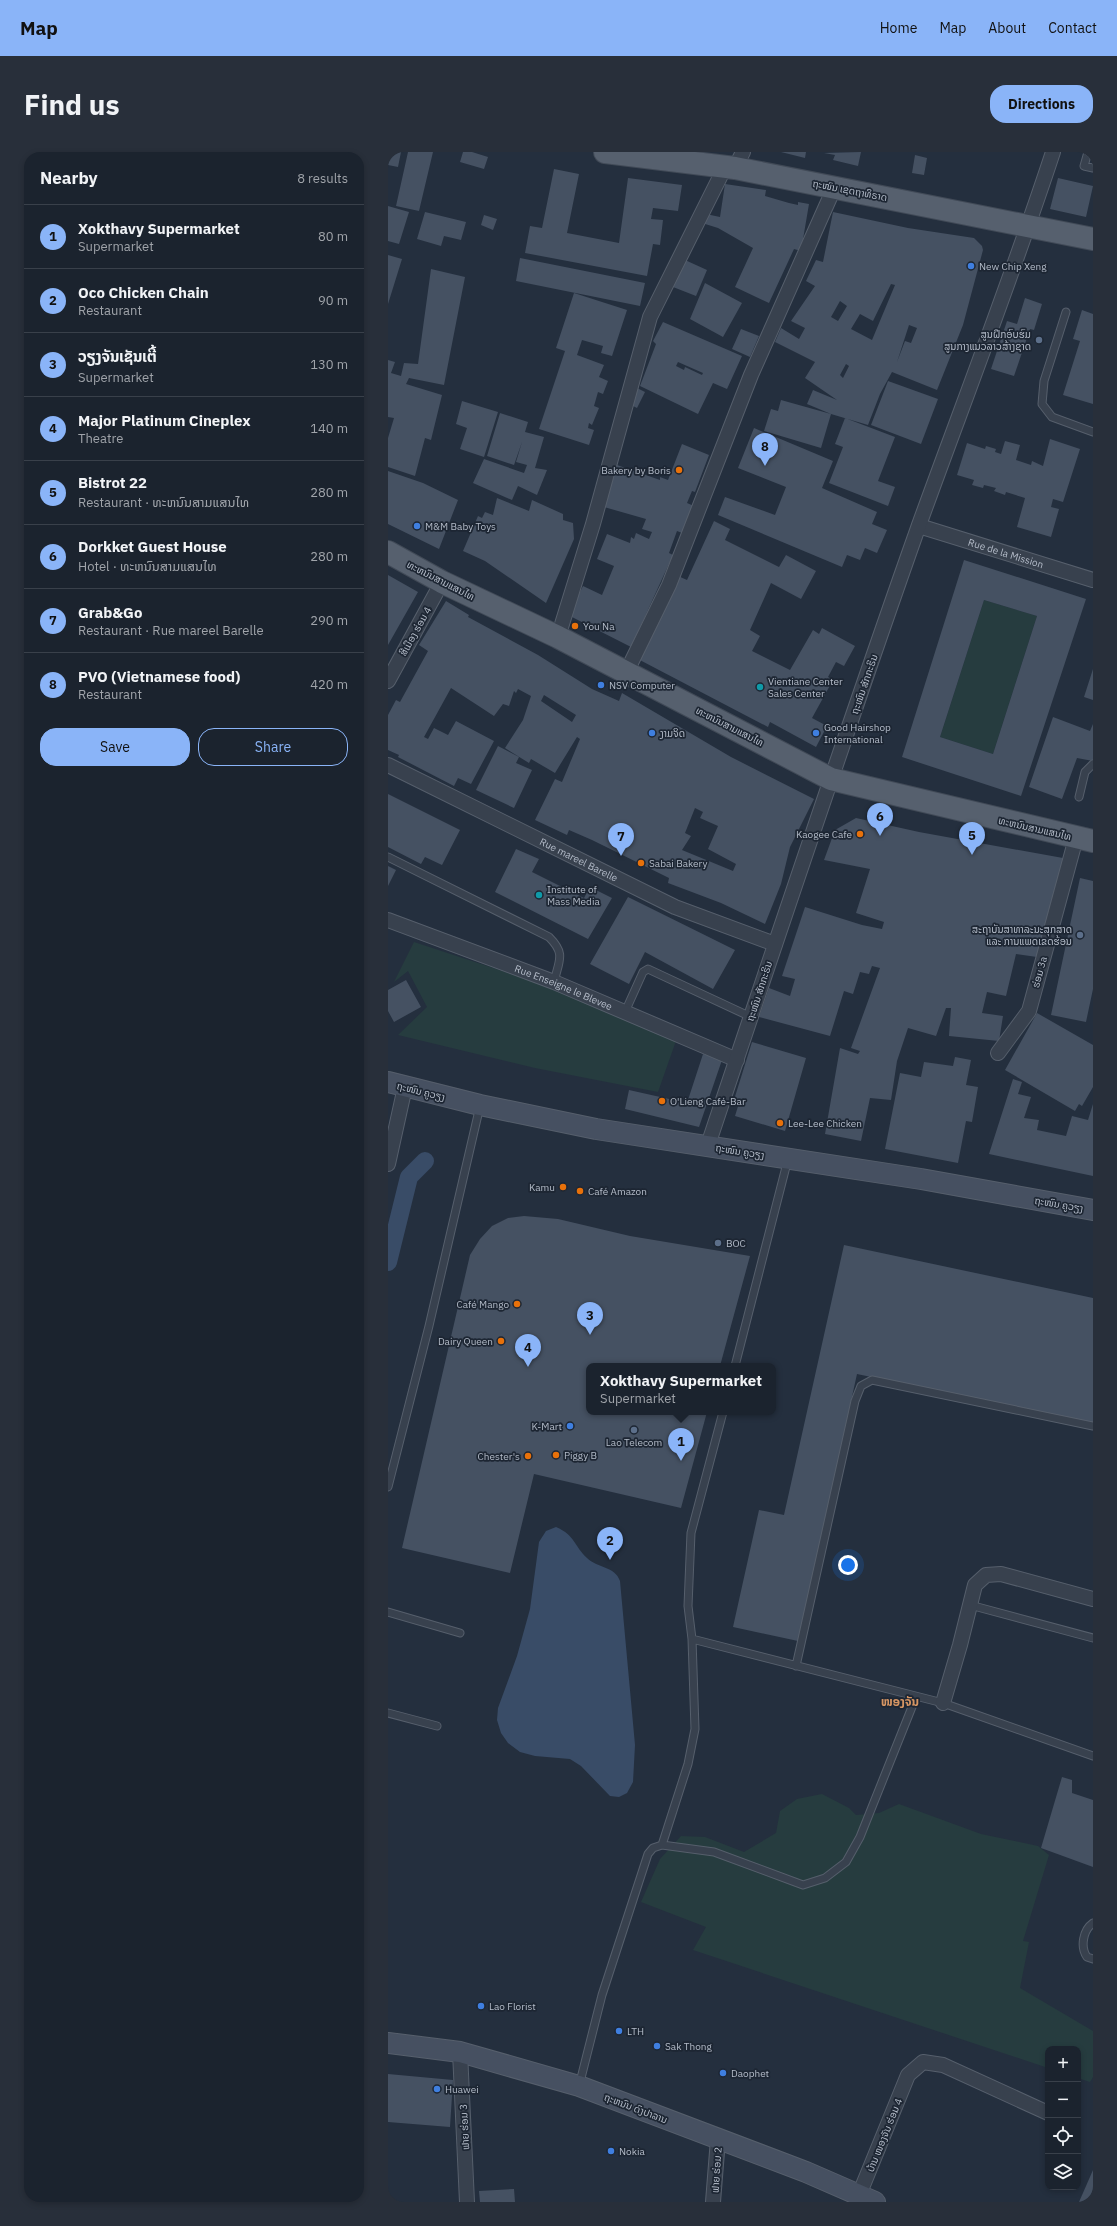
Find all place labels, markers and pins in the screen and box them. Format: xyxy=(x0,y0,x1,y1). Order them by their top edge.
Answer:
place label: New Chip Xeng xyxy=(979,260,1047,273)
marker: New Chip Xeng xyxy=(966,261,976,271)
place label: ສູນຝຶກອົບຮົມ ສູນກາງແນວລາວສ້າງຊາດ xyxy=(944,328,1031,353)
marker: ສູນຝຶກອົບຮົມ ສູນກາງແນວລາວສ້າງຊາດ xyxy=(1034,335,1044,345)
pin: 8 xyxy=(752,433,778,466)
place label: Bakery by Boris xyxy=(601,464,671,477)
marker: Bakery by Boris xyxy=(674,465,684,475)
place label: M&M Baby Toys xyxy=(425,520,496,533)
marker: M&M Baby Toys xyxy=(412,521,422,531)
place label: You Na xyxy=(583,620,615,633)
marker: You Na xyxy=(570,621,580,631)
place label: Vientiane Center Sales Center xyxy=(768,675,843,700)
place label: NSV Computer xyxy=(609,679,675,692)
marker: NSV Computer xyxy=(596,680,606,690)
marker: Vientiane Center Sales Center xyxy=(755,682,765,692)
place label: Good Hairshop International xyxy=(824,721,891,746)
place label: ງາມຈິດ xyxy=(659,727,685,740)
marker: ງາມຈິດ xyxy=(647,728,657,738)
marker: Good Hairshop International xyxy=(811,728,821,738)
pin: 6 xyxy=(867,803,893,836)
pin: 5 xyxy=(959,822,985,855)
pin: 7 xyxy=(608,823,634,856)
place label: Kaogee Cafe xyxy=(796,828,853,841)
marker: Kaogee Cafe xyxy=(855,829,865,839)
place label: Sabai Bakery xyxy=(649,857,707,870)
marker: Sabai Bakery xyxy=(636,858,646,868)
place label: Institute of Mass Media xyxy=(547,883,600,908)
marker: Institute of Mass Media xyxy=(534,890,544,900)
place label: ສະຖາບັນສາທາລະນະສຸກສາດ ແລະ ການແພດເຂດຮ້ອນ xyxy=(972,923,1072,948)
marker: ສະຖາບັນສາທາລະນະສຸກສາດ ແລະ ການແພດເຂດຮ້ອນ xyxy=(1075,930,1085,940)
place label: O'Lieng Café-Bar xyxy=(670,1095,746,1108)
marker: O'Lieng Café-Bar xyxy=(657,1096,667,1106)
place label: Lee-Lee Chicken xyxy=(788,1117,862,1130)
marker: Lee-Lee Chicken xyxy=(775,1118,785,1128)
place label: Kamu xyxy=(529,1181,555,1194)
marker: Kamu xyxy=(558,1182,568,1192)
place label: Café Amazon xyxy=(588,1185,647,1198)
marker: Café Amazon xyxy=(575,1186,585,1196)
place label: BOC xyxy=(726,1237,746,1250)
marker: BOC xyxy=(713,1238,723,1248)
place label: Café Mango xyxy=(456,1298,509,1311)
marker: Café Mango xyxy=(512,1299,522,1309)
pin: 3 xyxy=(577,1302,603,1335)
pin: 4 xyxy=(515,1334,541,1367)
place label: Dairy Queen xyxy=(438,1335,493,1348)
marker: Dairy Queen xyxy=(496,1336,506,1346)
place label: K-Mart xyxy=(532,1420,562,1433)
marker: K-Mart xyxy=(565,1421,575,1431)
marker: Lao Telecom xyxy=(629,1425,639,1435)
pin: 1 xyxy=(668,1428,694,1461)
place label: Lao Telecom xyxy=(606,1436,662,1449)
place label: Piggy B xyxy=(564,1449,597,1462)
place label: Chester's xyxy=(478,1450,520,1463)
marker: Piggy B xyxy=(551,1450,561,1460)
marker: Chester's xyxy=(523,1451,533,1461)
pin: 2 xyxy=(597,1527,623,1560)
place label: Lao Florist xyxy=(489,2000,536,2013)
marker: Lao Florist xyxy=(476,2001,486,2011)
place label: LTH xyxy=(627,2025,644,2038)
marker: LTH xyxy=(614,2026,624,2036)
place label: Sak Thong xyxy=(665,2040,712,2053)
marker: Sak Thong xyxy=(652,2041,662,2051)
place label: Daophet xyxy=(731,2067,770,2080)
marker: Daophet xyxy=(718,2068,728,2078)
place label: Huawei xyxy=(445,2083,479,2096)
marker: Huawei xyxy=(432,2084,442,2094)
place label: Nokia xyxy=(619,2145,645,2158)
marker: Nokia xyxy=(606,2146,616,2156)

